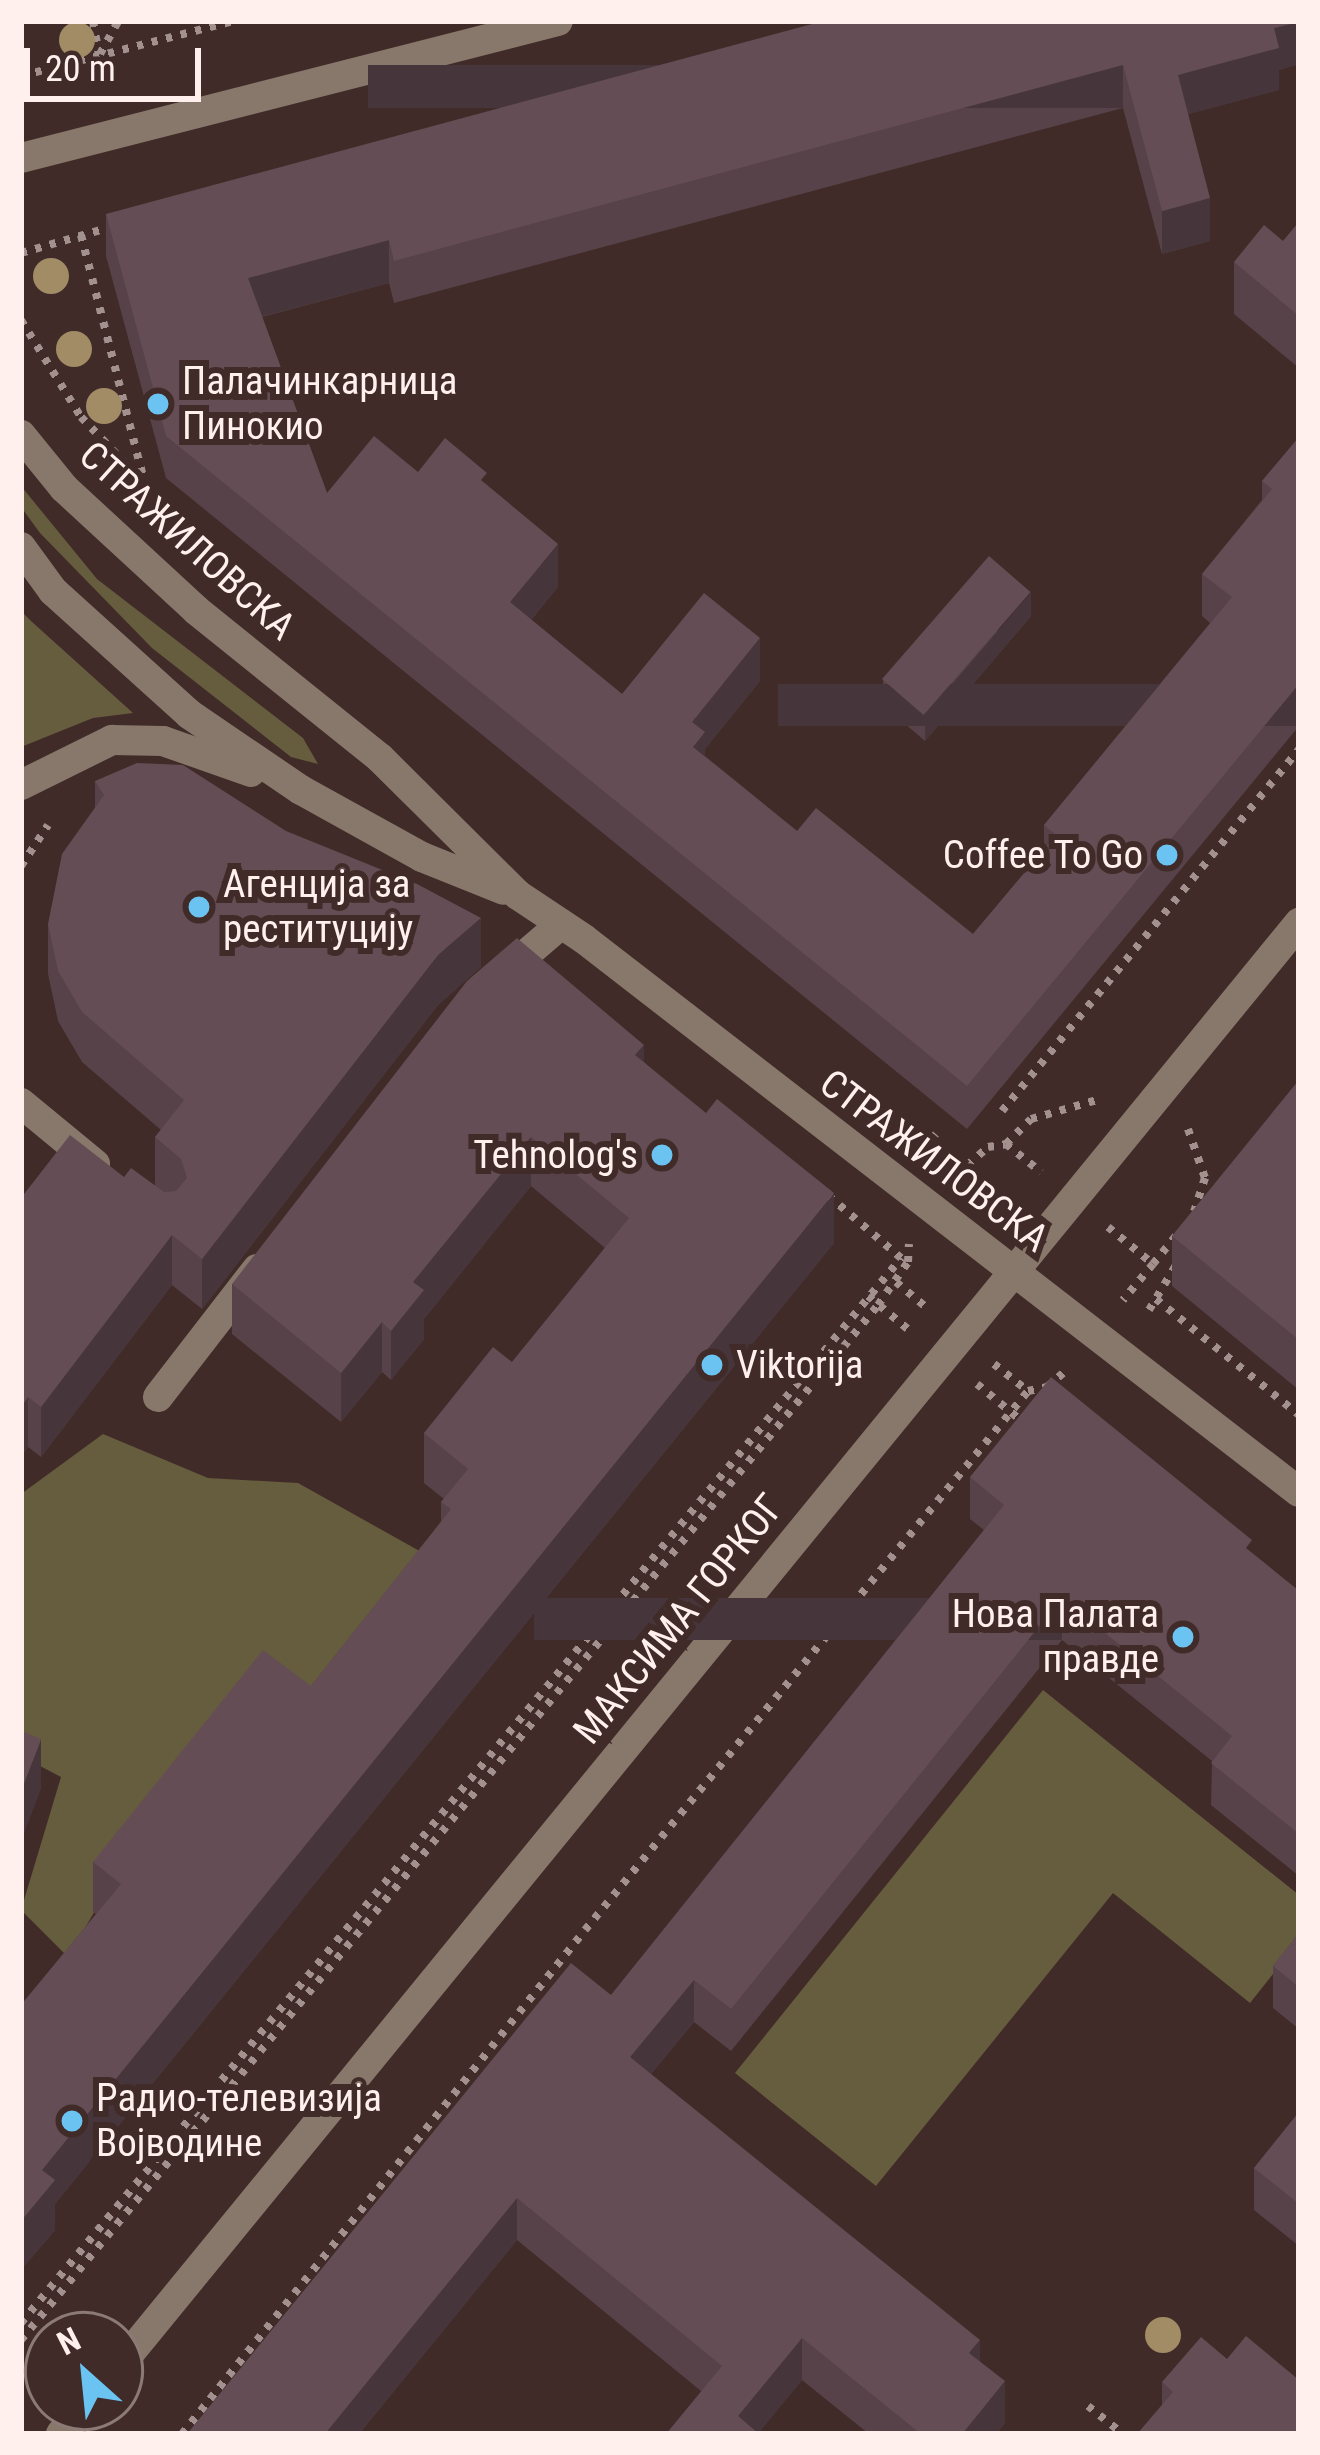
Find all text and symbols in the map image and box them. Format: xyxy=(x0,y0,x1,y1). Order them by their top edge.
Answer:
scale bar xyxy=(30,24,207,98)
text: 20 m xyxy=(45,48,116,90)
place label: Палачинкарница Пинокио xyxy=(182,359,457,450)
marker: Палачинкарница Пинокио xyxy=(145,391,171,417)
street label: СТРАЖИЛОВСКА xyxy=(70,432,304,650)
place label: Coffee To Go xyxy=(942,832,1143,878)
marker: Coffee To Go xyxy=(1154,842,1180,868)
place label: Агенција за реституцију xyxy=(223,862,413,953)
marker: Агенција за реституцију xyxy=(186,894,212,920)
street label: СТРАЖИЛОВСКА xyxy=(811,1060,1057,1262)
place label: Tehnolog's xyxy=(473,1132,638,1178)
marker: Tehnolog's xyxy=(649,1142,675,1168)
place label: Viktorija xyxy=(736,1342,863,1388)
marker: Viktorija xyxy=(699,1352,725,1378)
street label: МАКСИМА ГОРКОГ xyxy=(564,1485,794,1753)
place label: Нова Палата правде xyxy=(952,1592,1159,1683)
marker: Нова Палата правде xyxy=(1170,1624,1196,1650)
place label: Радио-телевизија Војводине xyxy=(96,2076,382,2167)
marker: Радио-телевизија Војводине xyxy=(59,2108,85,2134)
north arrow xyxy=(24,2311,144,2431)
text: N xyxy=(51,2319,87,2363)

